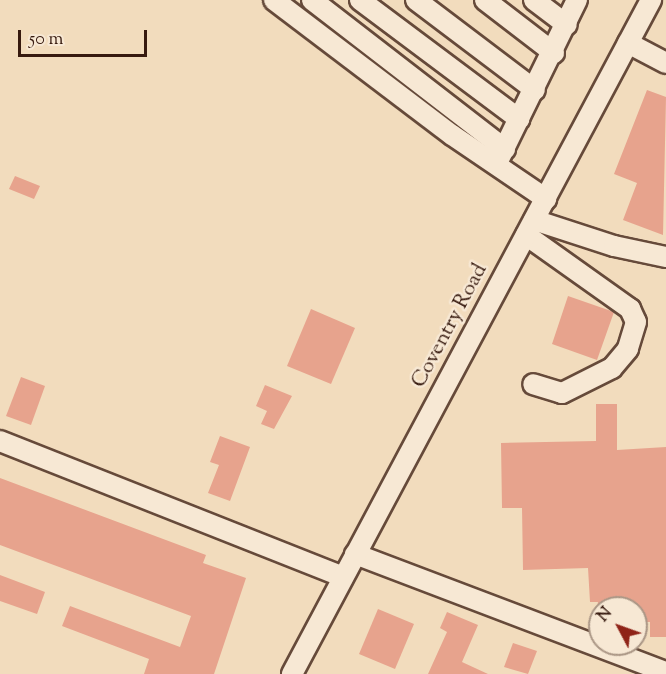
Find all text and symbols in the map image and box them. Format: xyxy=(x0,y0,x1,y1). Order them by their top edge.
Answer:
scale bar xyxy=(21,18,150,56)
text: 50 m xyxy=(29,27,63,53)
street label: Coventry Road xyxy=(407,260,493,392)
north arrow xyxy=(588,596,648,656)
text: N xyxy=(593,603,618,628)

